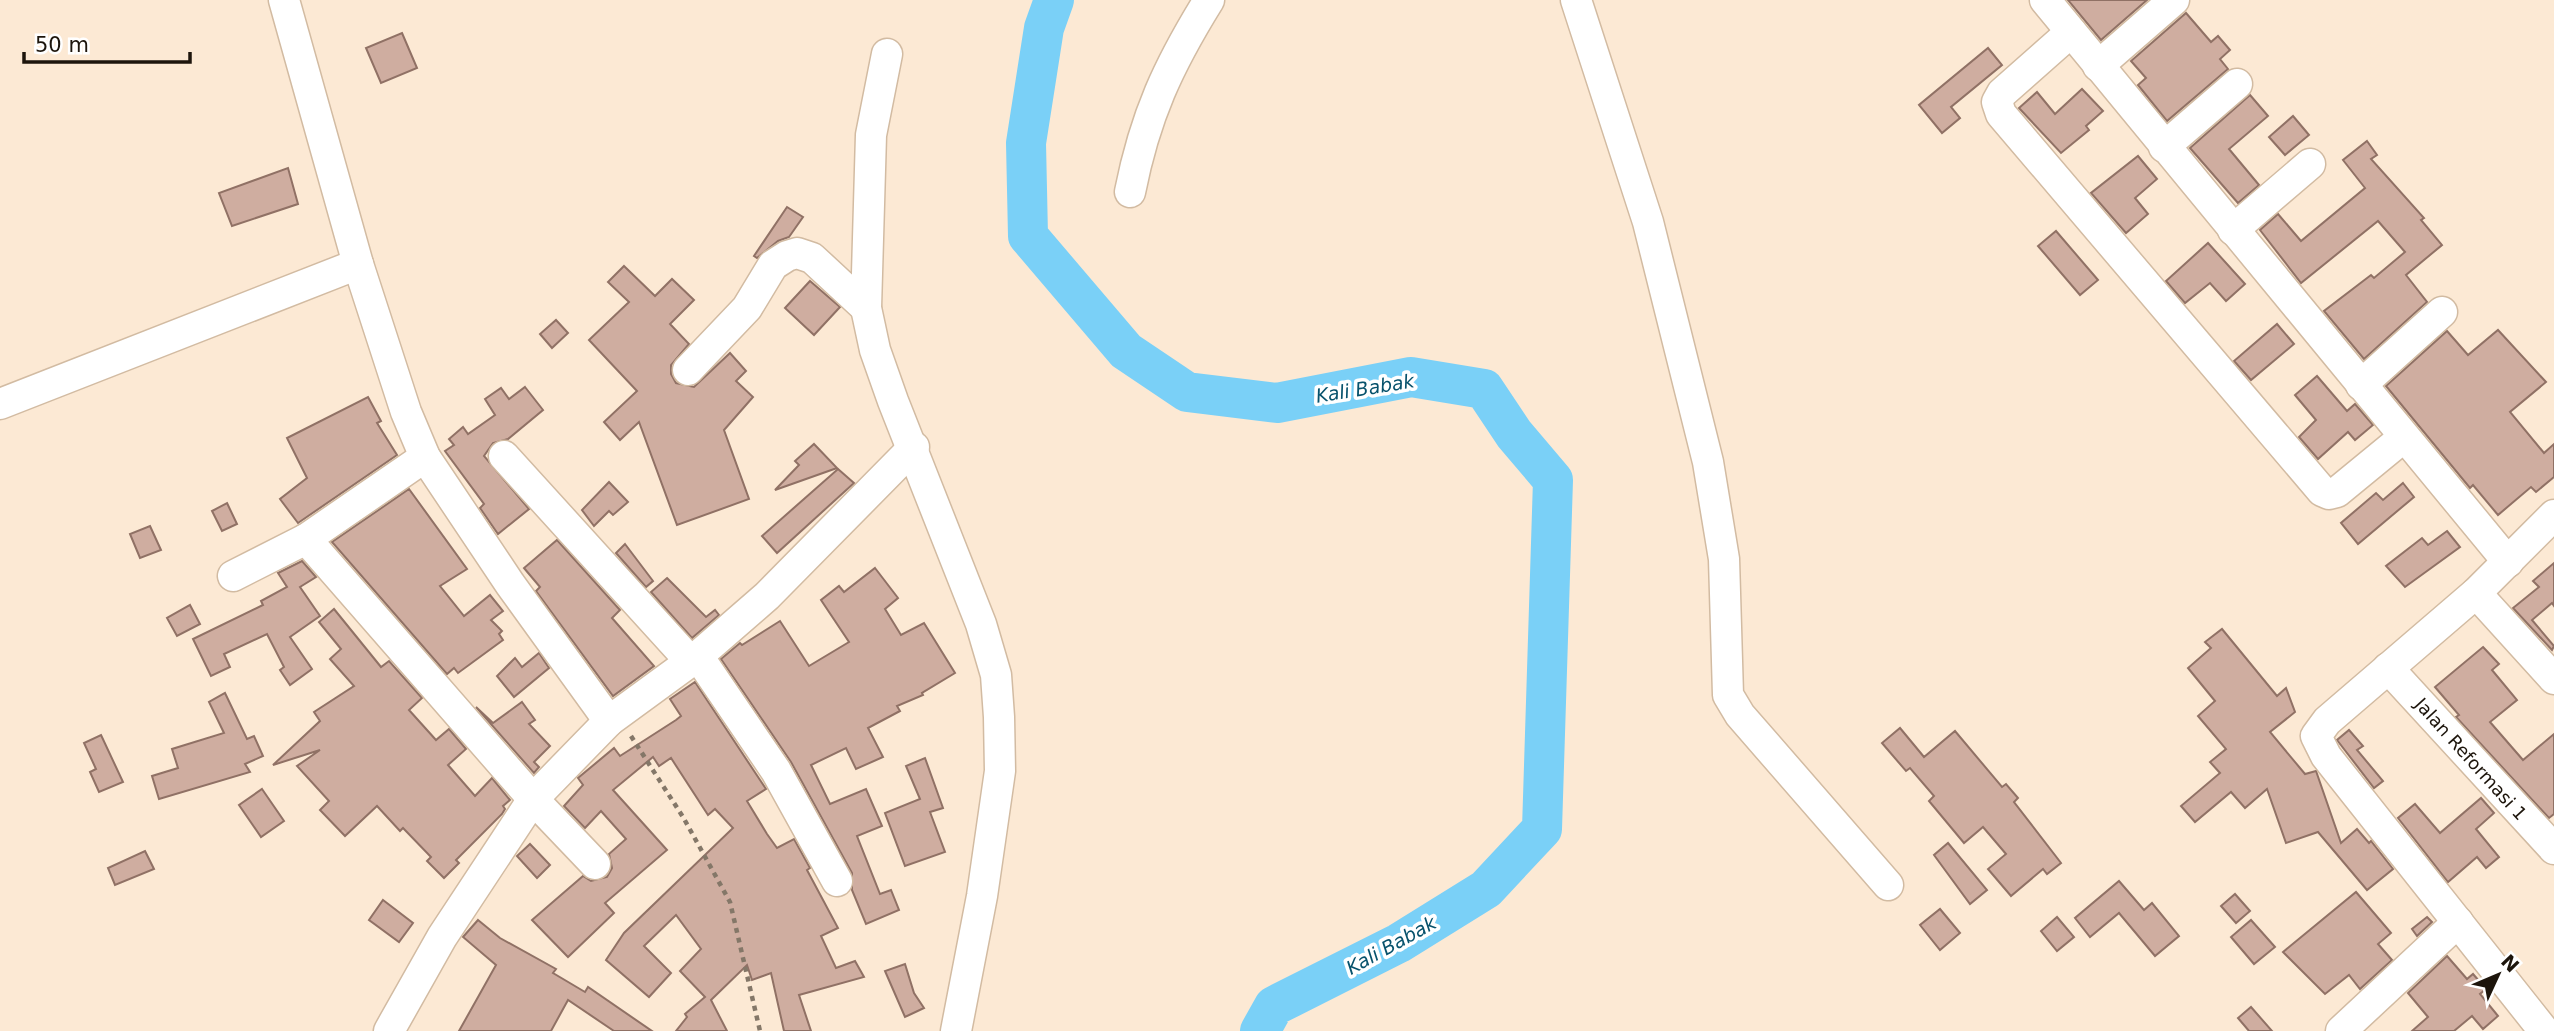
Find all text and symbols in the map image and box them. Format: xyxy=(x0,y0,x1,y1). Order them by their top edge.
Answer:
scale bar xyxy=(24,21,191,65)
text: 50 m xyxy=(35,33,89,57)
water label: Kali Babak xyxy=(1314,369,1417,407)
street label: Jalan Reformasi 1 xyxy=(2410,693,2531,824)
water label: Kali Babak xyxy=(1342,911,1441,979)
north arrow xyxy=(2463,940,2533,1010)
text: N xyxy=(2497,950,2524,977)

